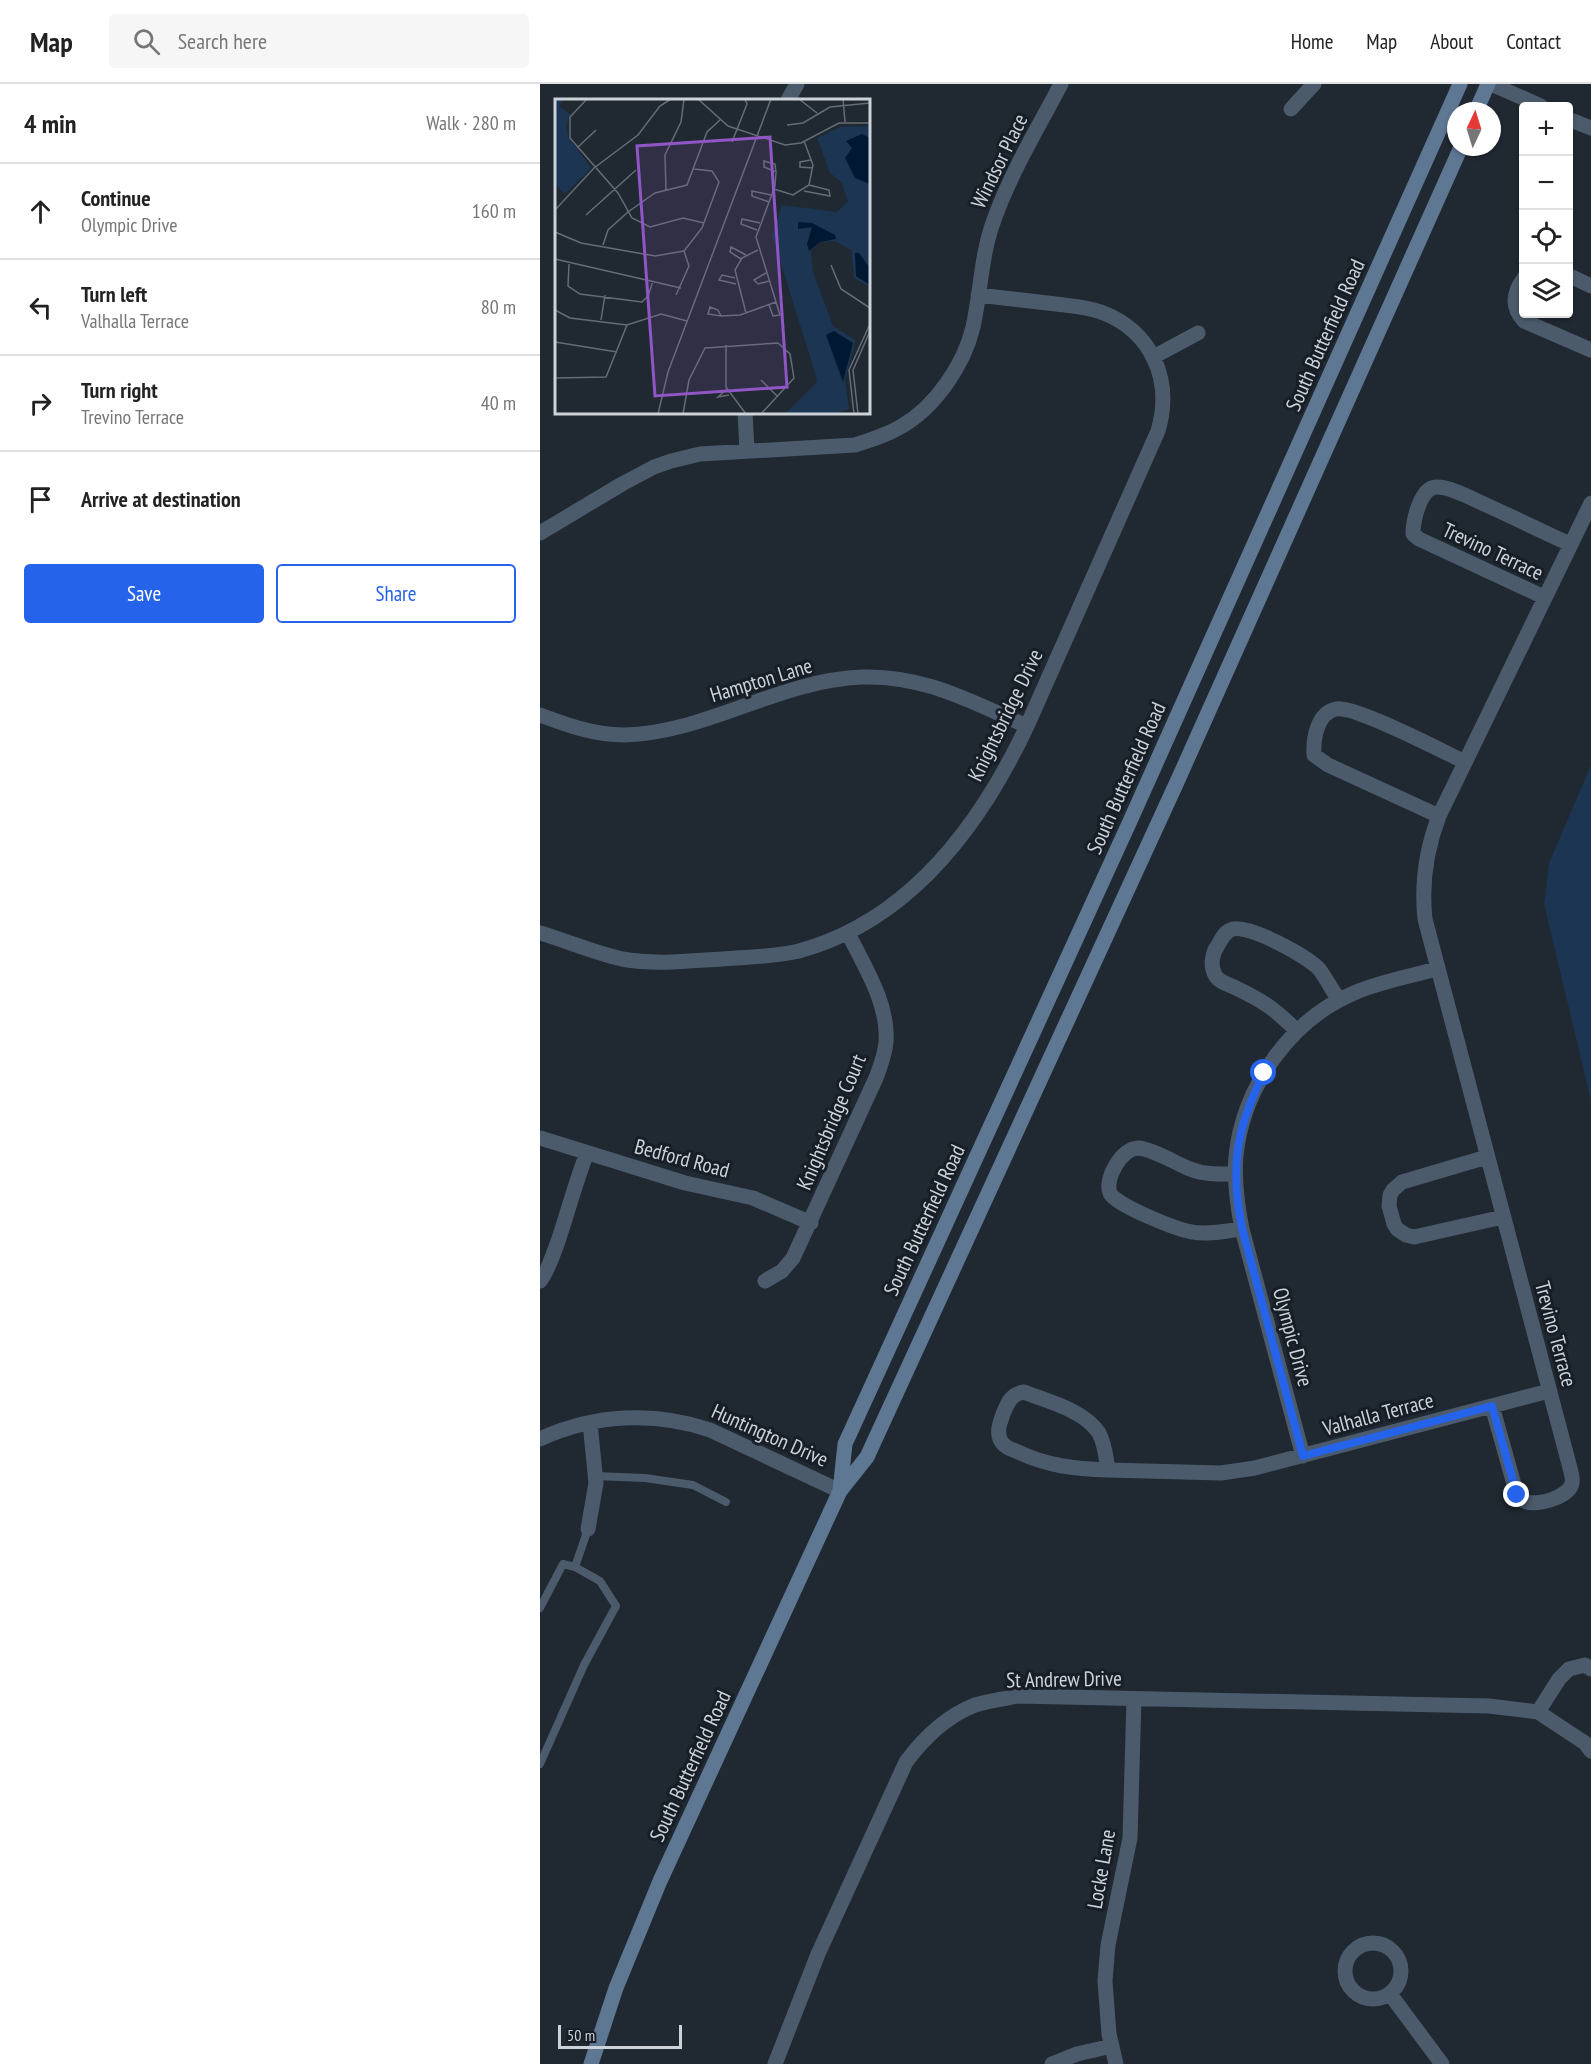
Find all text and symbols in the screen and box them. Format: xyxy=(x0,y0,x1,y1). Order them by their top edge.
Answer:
search box xyxy=(109,14,529,68)
text: Map xyxy=(30,23,73,60)
icon: search xyxy=(130,25,163,58)
text: Search here xyxy=(178,27,267,55)
text: Home xyxy=(1291,28,1333,55)
text: Map xyxy=(1366,28,1397,55)
text: About xyxy=(1430,28,1473,55)
text: Contact xyxy=(1506,28,1561,55)
inset map xyxy=(555,99,870,414)
north arrow xyxy=(1447,102,1501,156)
map controls xyxy=(1519,102,1573,318)
button: + xyxy=(1519,102,1573,156)
text: 4 min xyxy=(24,107,77,140)
street label: Windsor Place xyxy=(965,109,1033,213)
text: Walk · 280 m xyxy=(426,110,516,136)
button: − xyxy=(1519,156,1573,210)
text: Continue xyxy=(81,184,151,212)
icon: ahead xyxy=(24,195,57,228)
text: 160 m xyxy=(472,198,516,224)
button: locate xyxy=(1519,210,1573,264)
text: Olympic Drive xyxy=(81,212,178,238)
street label: South Butterfield Road xyxy=(1279,255,1371,415)
button: layers xyxy=(1519,264,1573,318)
text: Turn left xyxy=(81,280,147,308)
icon: left xyxy=(24,291,57,324)
text: 80 m xyxy=(481,294,516,320)
text: Valhalla Terrace xyxy=(81,308,189,334)
text: Turn right xyxy=(81,376,158,404)
icon: right xyxy=(24,387,57,420)
text: 40 m xyxy=(481,390,516,416)
text: Trevino Terrace xyxy=(81,404,184,430)
icon: arrive xyxy=(24,483,57,516)
text: Arrive at destination xyxy=(81,485,241,513)
street label: Trevino Terrace xyxy=(1438,516,1548,586)
button: Save xyxy=(24,564,264,623)
button: Share xyxy=(276,564,516,623)
street label: Knightsbridge Drive xyxy=(961,644,1049,786)
street label: Hampton Lane xyxy=(707,652,815,708)
street label: South Butterfield Road xyxy=(1080,698,1172,858)
street label: Knightsbridge Court xyxy=(790,1050,872,1194)
route start xyxy=(1250,1059,1276,1085)
street label: Bedford Road xyxy=(632,1132,732,1184)
street label: South Butterfield Road xyxy=(877,1140,971,1300)
street label: Trevino Terrace xyxy=(1529,1278,1583,1390)
street label: Olympic Drive xyxy=(1267,1285,1319,1389)
street label: Valhalla Terrace xyxy=(1319,1386,1436,1442)
street label: Huntington Drive xyxy=(708,1397,832,1473)
route end xyxy=(1503,1481,1529,1507)
street label: St Andrew Drive xyxy=(1006,1664,1122,1694)
street label: South Butterfield Road xyxy=(643,1686,737,1846)
street label: Locke Lane xyxy=(1081,1827,1121,1911)
scale bar xyxy=(558,2022,682,2050)
text: 50 m xyxy=(567,2025,595,2045)

